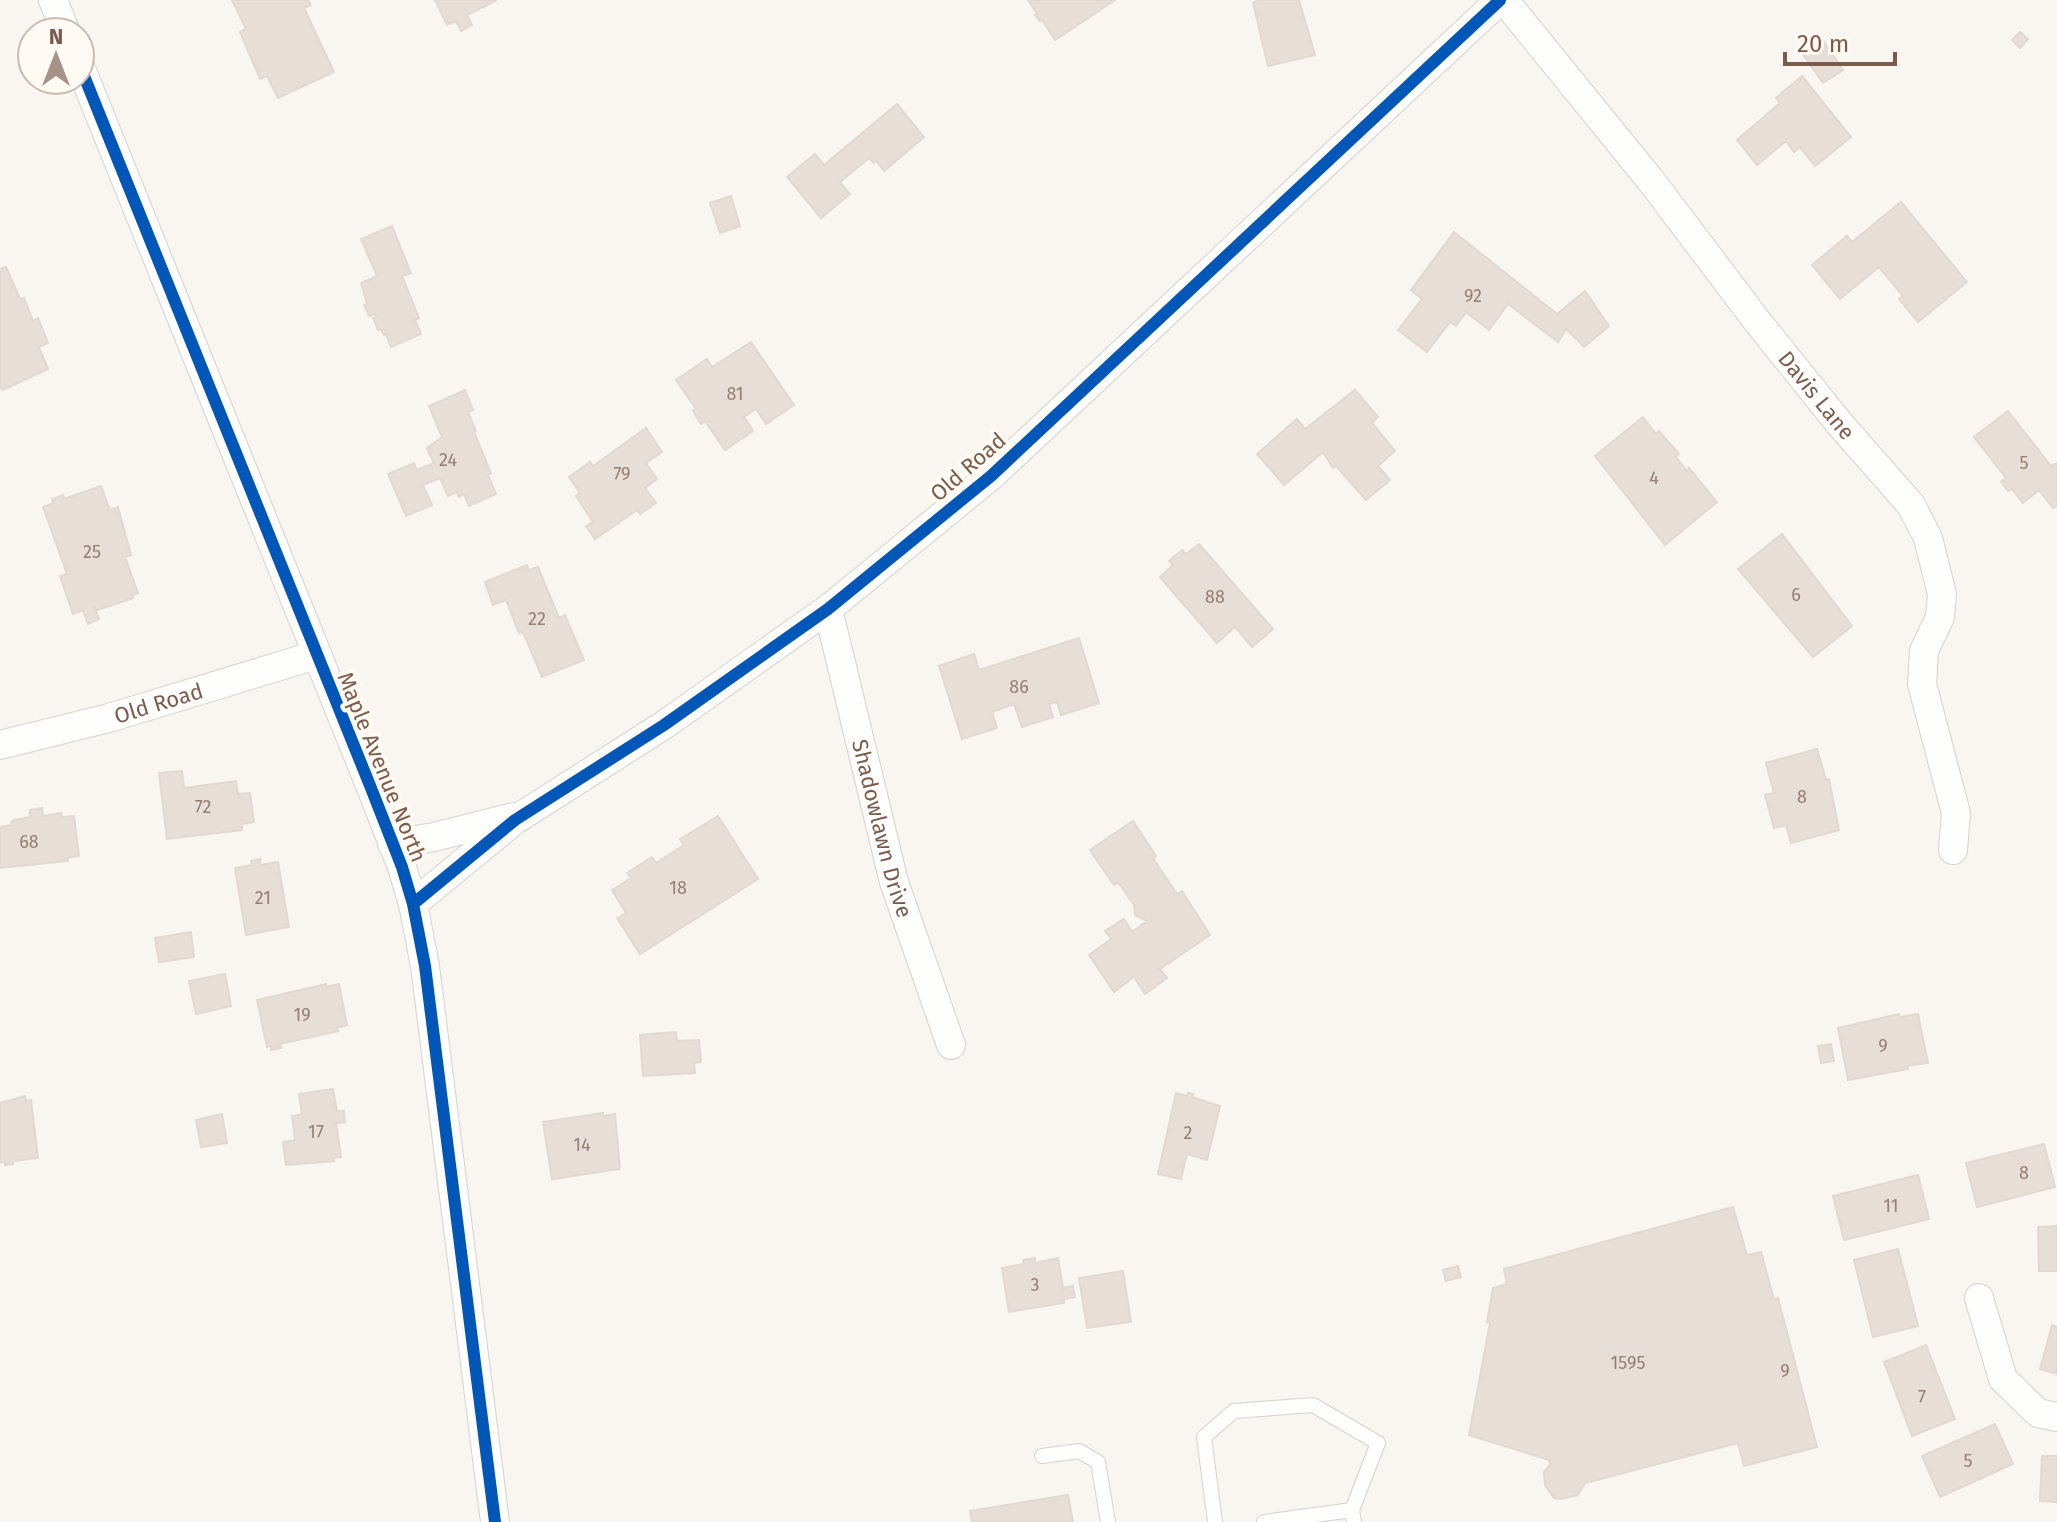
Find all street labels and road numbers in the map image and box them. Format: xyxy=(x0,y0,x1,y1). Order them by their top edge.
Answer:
street label: Davis Lane xyxy=(1773,345,1861,445)
street label: Old Road xyxy=(925,427,1011,507)
street label: Maple Avenue North xyxy=(332,668,432,866)
street label: Old Road xyxy=(111,677,206,729)
street label: Shadowlawn Drive xyxy=(846,737,919,921)

